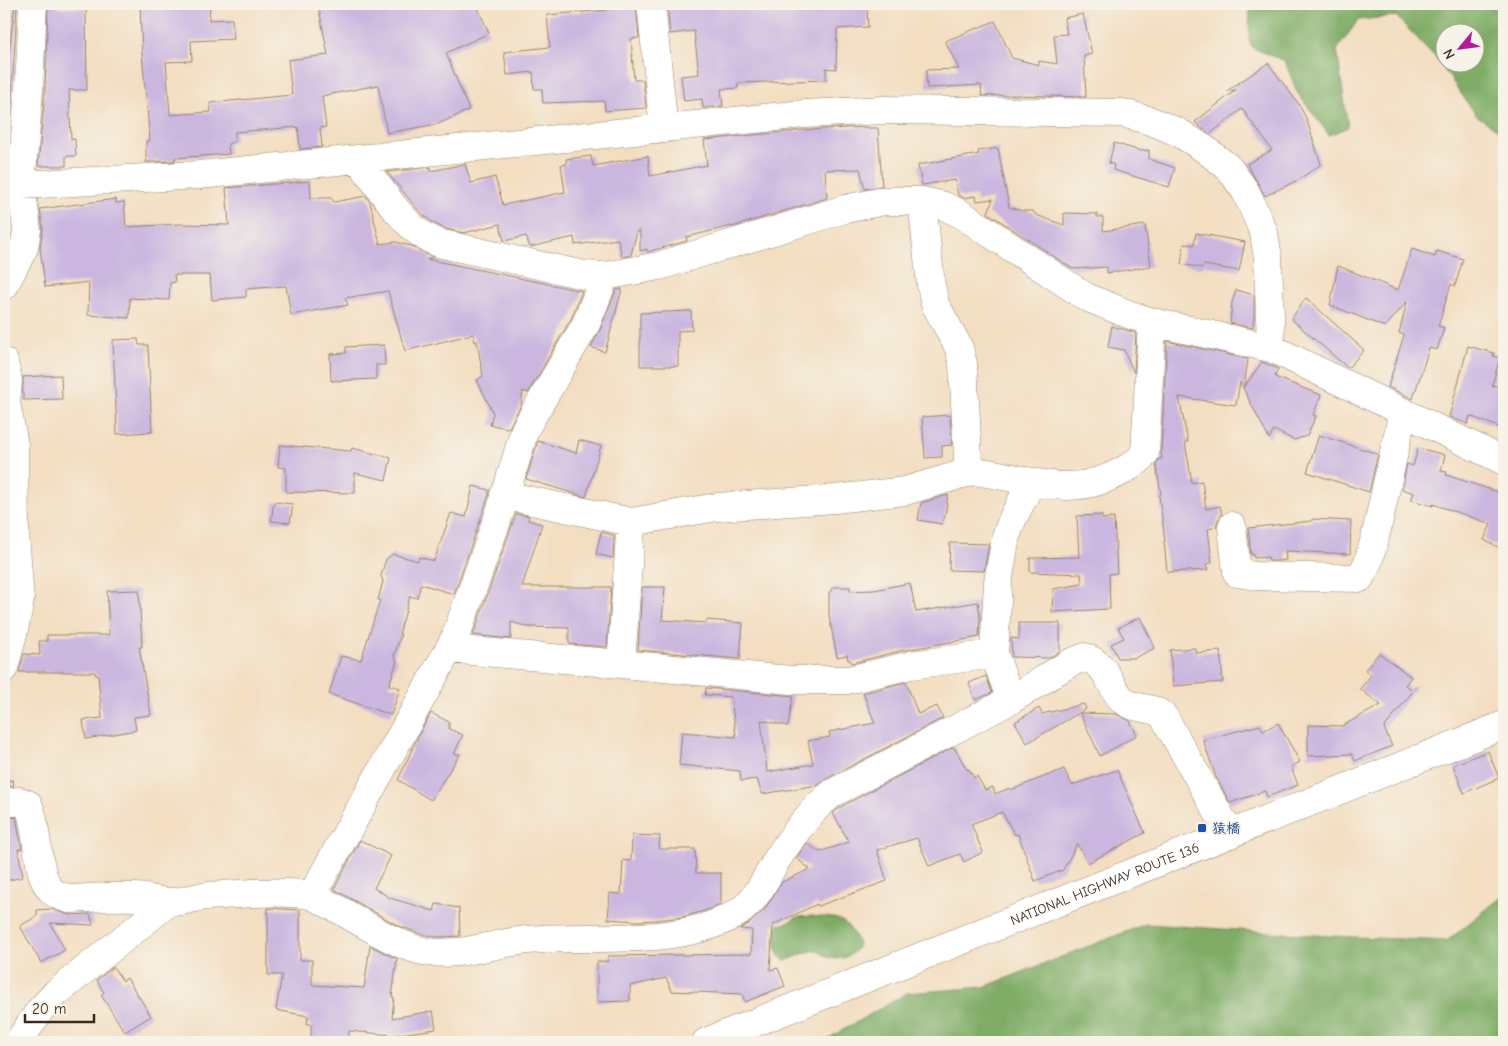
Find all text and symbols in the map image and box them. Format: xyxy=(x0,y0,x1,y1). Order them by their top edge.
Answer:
north arrow xyxy=(1436,22,1486,72)
text: N xyxy=(1439,46,1459,62)
place label: 猿橋 xyxy=(1212,820,1240,837)
marker: 猿橋 xyxy=(1196,822,1208,834)
street label: NATIONAL HIGHWAY ROUTE 136 xyxy=(1008,839,1202,929)
scale bar xyxy=(25,991,94,1023)
text: 20 m xyxy=(32,1000,66,1018)

